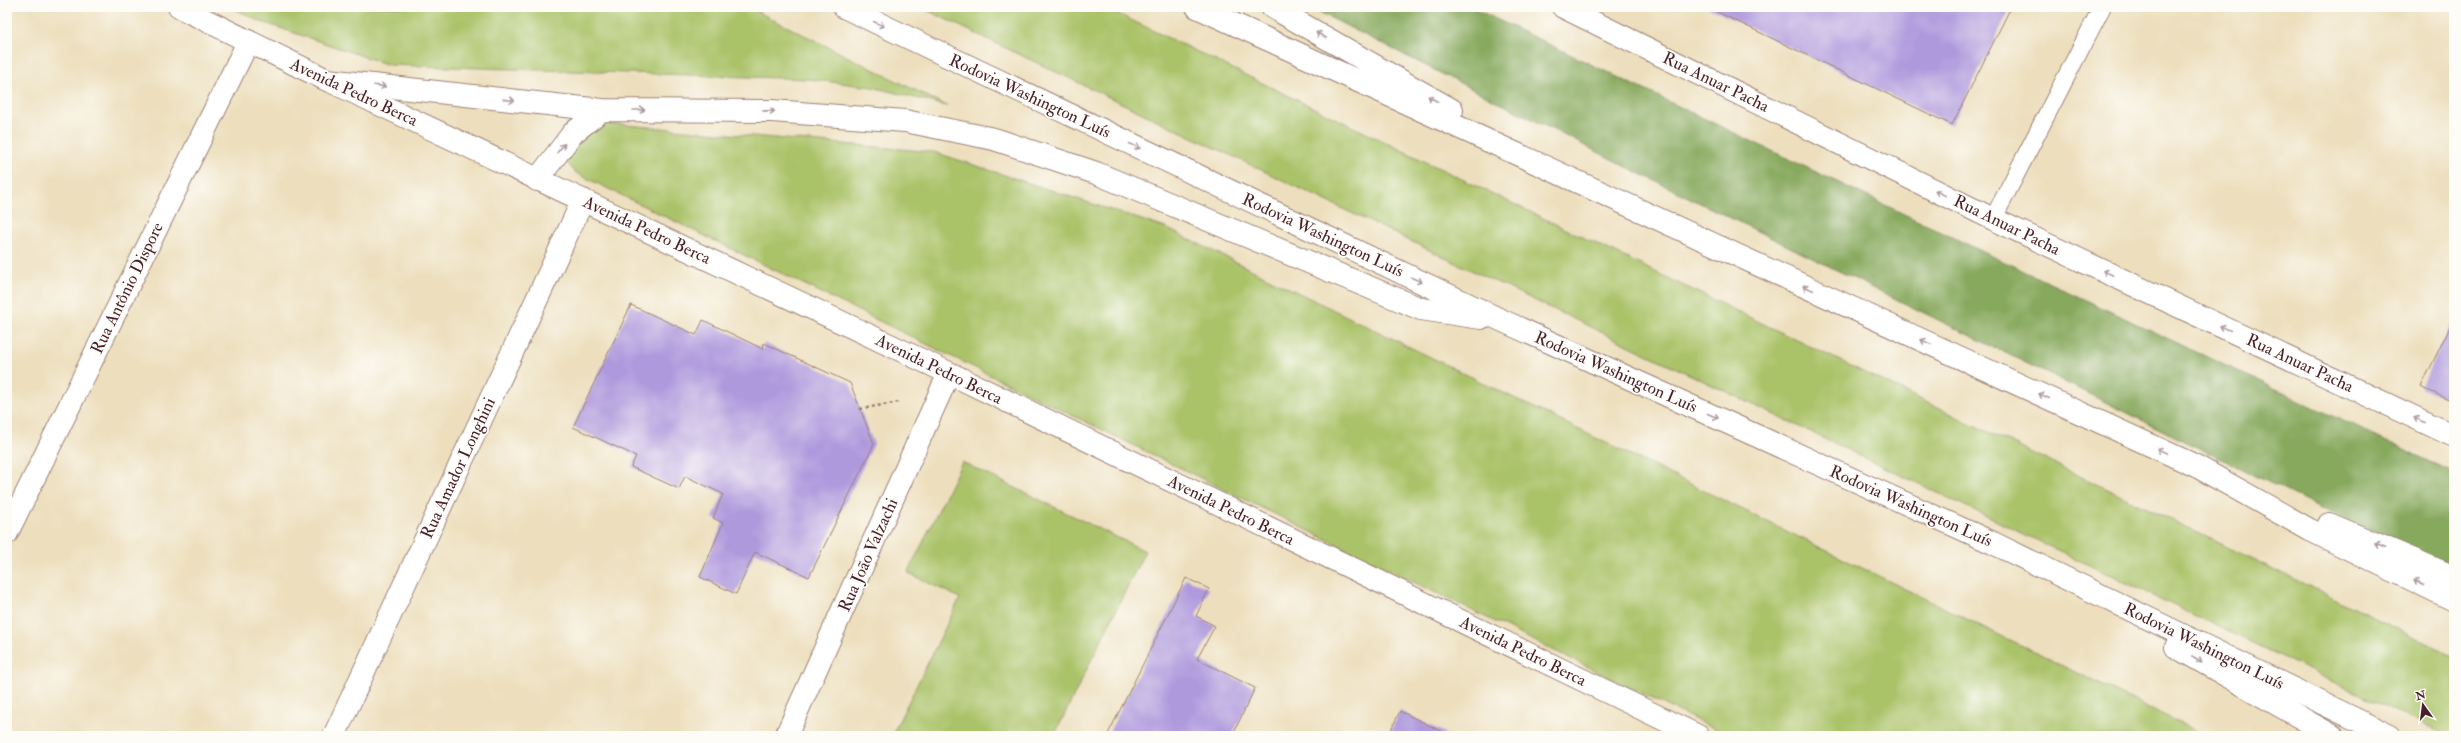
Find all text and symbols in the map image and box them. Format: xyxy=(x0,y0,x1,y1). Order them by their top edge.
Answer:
one-way arrow xyxy=(873,21,885,28)
one-way arrow xyxy=(1315,30,1327,38)
street label: Rua Anuar Pacha xyxy=(1659,47,1774,117)
street label: Rodovia Washington Luís xyxy=(946,49,1114,143)
street label: Avenida Pedro Berca xyxy=(286,53,422,131)
one-way arrow xyxy=(373,82,386,90)
one-way arrow xyxy=(1427,95,1439,103)
one-way arrow xyxy=(502,97,515,104)
one-way arrow xyxy=(632,106,645,114)
one-way arrow xyxy=(762,107,775,115)
one-way arrow xyxy=(556,143,565,154)
one-way arrow xyxy=(1129,143,1141,150)
street label: Rodovia Washington Luís xyxy=(1239,188,1407,282)
one-way arrow xyxy=(1934,188,1946,196)
street label: Rua Anuar Pacha xyxy=(1950,190,2065,260)
street label: Avenida Pedro Berca xyxy=(579,191,715,269)
street label: Rua Antônio Dispore xyxy=(86,219,169,358)
one-way arrow xyxy=(2102,269,2114,276)
one-way arrow xyxy=(1411,277,1423,284)
one-way arrow xyxy=(1802,283,1814,291)
one-way arrow xyxy=(2220,324,2232,331)
street label: Rodovia Washington Luís xyxy=(1532,327,1701,417)
street label: Avenida Pedro Berca xyxy=(871,329,1007,409)
street label: Rua Anuar Pacha xyxy=(2243,329,2358,397)
one-way arrow xyxy=(1920,338,1932,345)
one-way arrow xyxy=(2039,392,2051,399)
street label: Rua Amador Longhini xyxy=(416,394,500,542)
one-way arrow xyxy=(1707,413,1719,420)
one-way arrow xyxy=(2413,416,2425,423)
one-way arrow xyxy=(2157,447,2169,454)
street label: Rodovia Washington Luís xyxy=(1827,461,1996,551)
street label: Avenida Pedro Berca xyxy=(1163,470,1299,550)
street label: Rua João Valzachi xyxy=(834,494,904,616)
one-way arrow xyxy=(2374,541,2386,548)
one-way arrow xyxy=(2413,579,2425,586)
street label: Rodovia Washington Luís xyxy=(2120,598,2288,694)
street label: Avenida Pedro Berca xyxy=(1455,611,1591,691)
one-way arrow xyxy=(2191,655,2203,663)
north arrow xyxy=(2403,685,2443,725)
text: N xyxy=(2413,688,2428,704)

